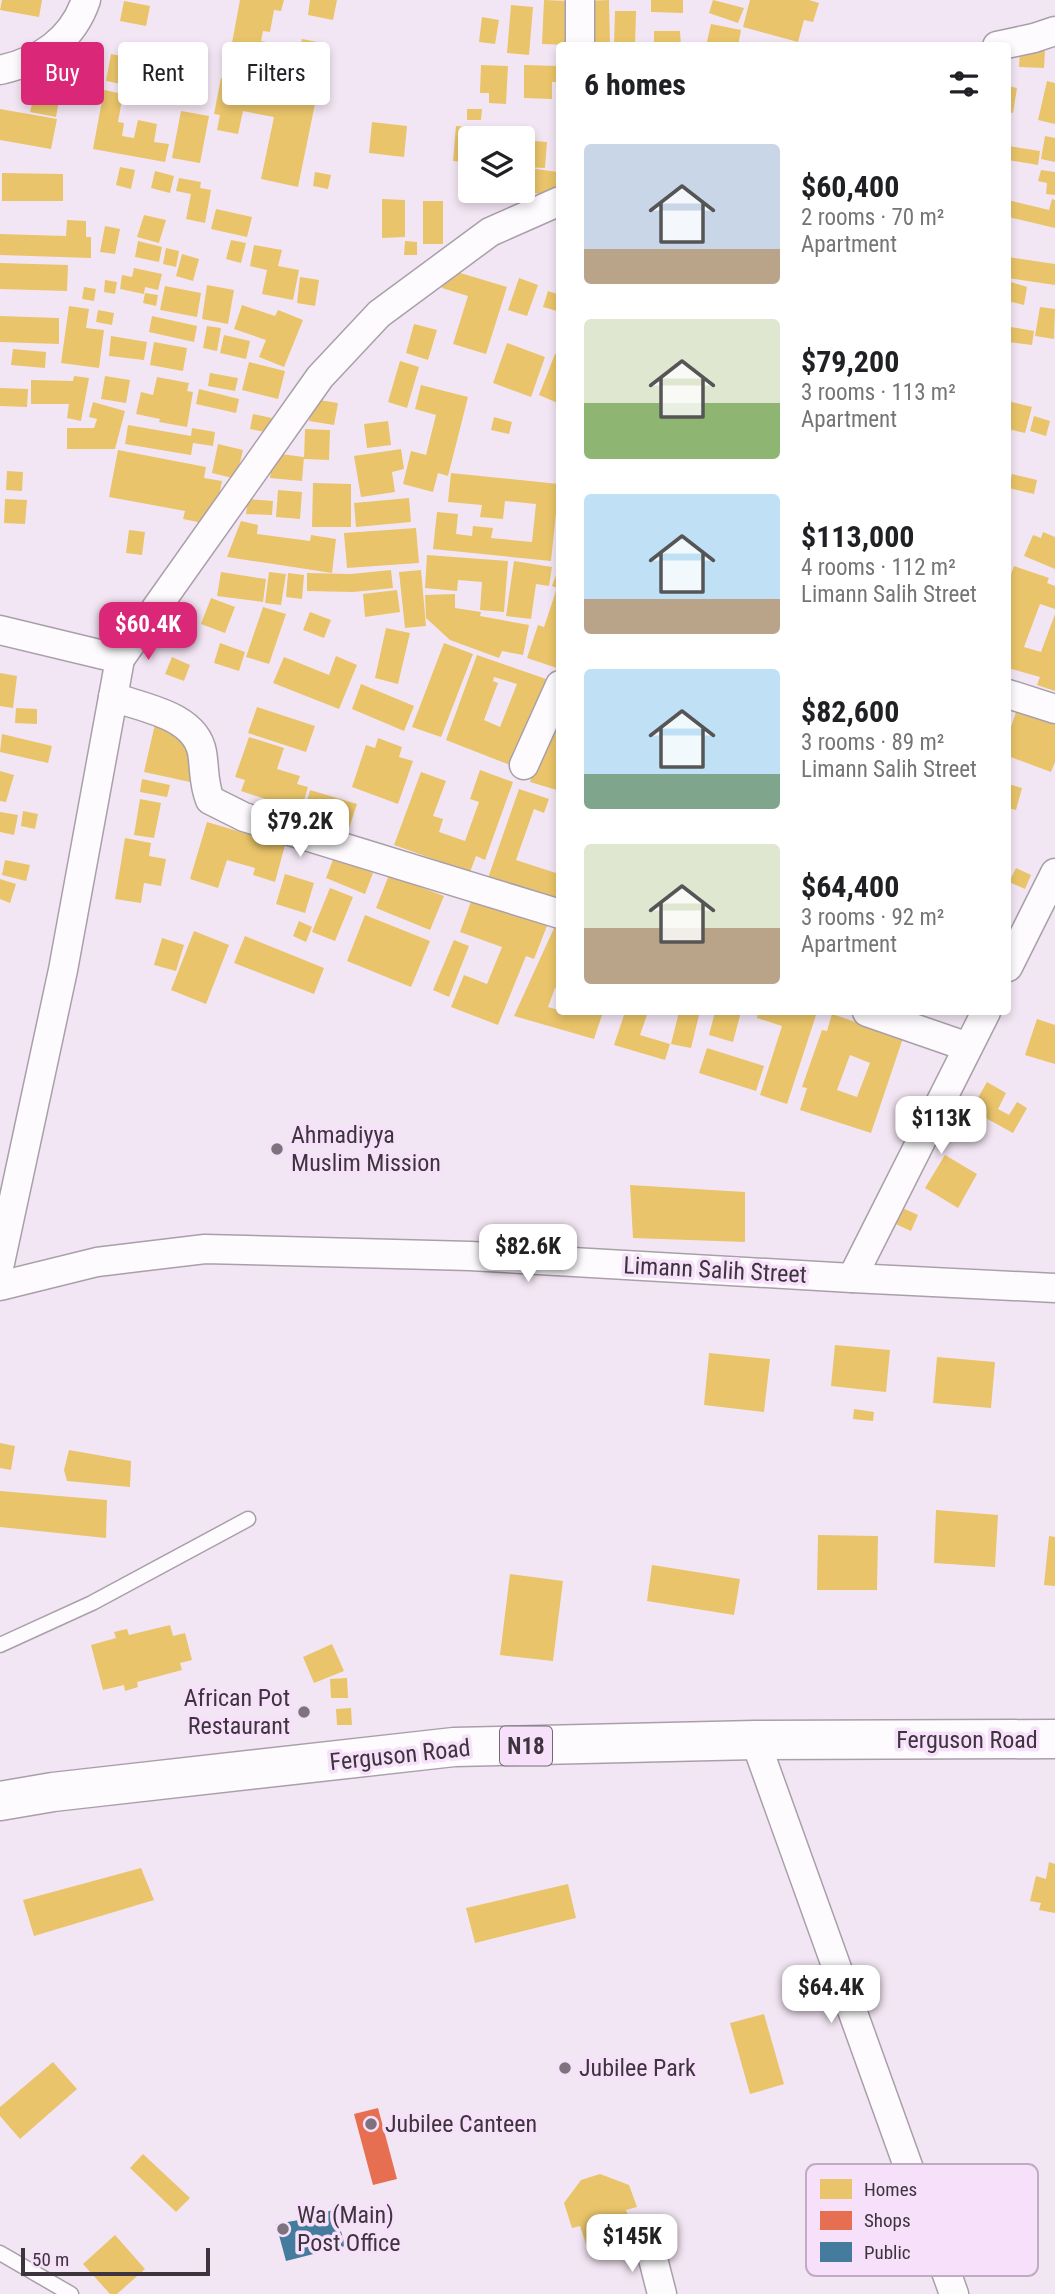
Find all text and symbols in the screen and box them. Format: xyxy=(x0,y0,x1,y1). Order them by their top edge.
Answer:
chip: Buy xyxy=(21,42,104,105)
chip: Rent xyxy=(118,42,208,105)
chip: Filters xyxy=(222,42,330,105)
icon: filters xyxy=(945,65,983,103)
text: 6 homes xyxy=(584,67,686,102)
map controls xyxy=(458,126,535,203)
button: layers xyxy=(458,126,535,203)
text: $60,400 xyxy=(801,169,899,204)
icon: home xyxy=(640,172,724,256)
text: 2 rooms · 70 m² xyxy=(801,204,944,231)
text: Apartment xyxy=(801,231,897,258)
text: $79,200 xyxy=(801,344,899,379)
icon: home xyxy=(640,347,724,431)
text: 3 rooms · 113 m² xyxy=(801,379,956,406)
text: Apartment xyxy=(801,406,897,433)
text: $113,000 xyxy=(801,519,914,554)
icon: home xyxy=(640,522,724,606)
text: 4 rooms · 112 m² xyxy=(801,554,956,581)
text: Limann Salih Street xyxy=(801,581,977,608)
pin: $60.4K xyxy=(91,602,205,662)
text: $60.4K xyxy=(115,611,181,638)
text: $82,600 xyxy=(801,694,899,729)
icon: home xyxy=(640,697,724,781)
text: 3 rooms · 89 m² xyxy=(801,729,944,756)
text: Limann Salih Street xyxy=(801,756,977,783)
pin: $79.2K xyxy=(243,800,357,859)
text: $79.2K xyxy=(267,808,333,835)
text: $64,400 xyxy=(801,869,899,904)
icon: home xyxy=(640,872,724,956)
text: 3 rooms · 92 m² xyxy=(801,904,944,931)
text: Apartment xyxy=(801,931,897,958)
pin: $113K xyxy=(892,1096,990,1156)
text: $113K xyxy=(911,1105,971,1132)
place label: Ahmadiyya Muslim Mission xyxy=(291,1121,441,1177)
marker: Ahmadiyya Muslim Mission xyxy=(269,1141,285,1157)
pin: $82.6K xyxy=(471,1224,585,1284)
text: $82.6K xyxy=(495,1233,561,1260)
street label: Limann Salih Street xyxy=(623,1251,807,1289)
place label: African Pot Restaurant xyxy=(184,1684,290,1740)
marker: African Pot Restaurant xyxy=(296,1704,312,1720)
road number: N18 xyxy=(500,1726,552,1765)
street label: Ferguson Road xyxy=(896,1726,1038,1754)
street label: Ferguson Road xyxy=(328,1734,472,1776)
pin: $64.4K xyxy=(774,1966,888,2025)
text: $64.4K xyxy=(798,1974,864,2001)
place label: Jubilee Park xyxy=(579,2054,696,2082)
marker: Jubilee Park xyxy=(557,2060,573,2076)
place label: Jubilee Canteen xyxy=(385,2110,537,2138)
marker: Jubilee Canteen xyxy=(363,2116,379,2132)
legend xyxy=(806,2164,1038,2276)
text: Homes xyxy=(864,2178,917,2201)
place label: Wa (Main) Post Office xyxy=(297,2201,400,2257)
text: Shops xyxy=(864,2209,911,2232)
pin: $145K xyxy=(583,2214,681,2274)
marker: Wa (Main) Post Office xyxy=(275,2221,291,2237)
text: $145K xyxy=(602,2223,662,2250)
text: Public xyxy=(864,2241,911,2264)
scale bar xyxy=(21,2245,210,2277)
text: 50 m xyxy=(32,2248,69,2271)

